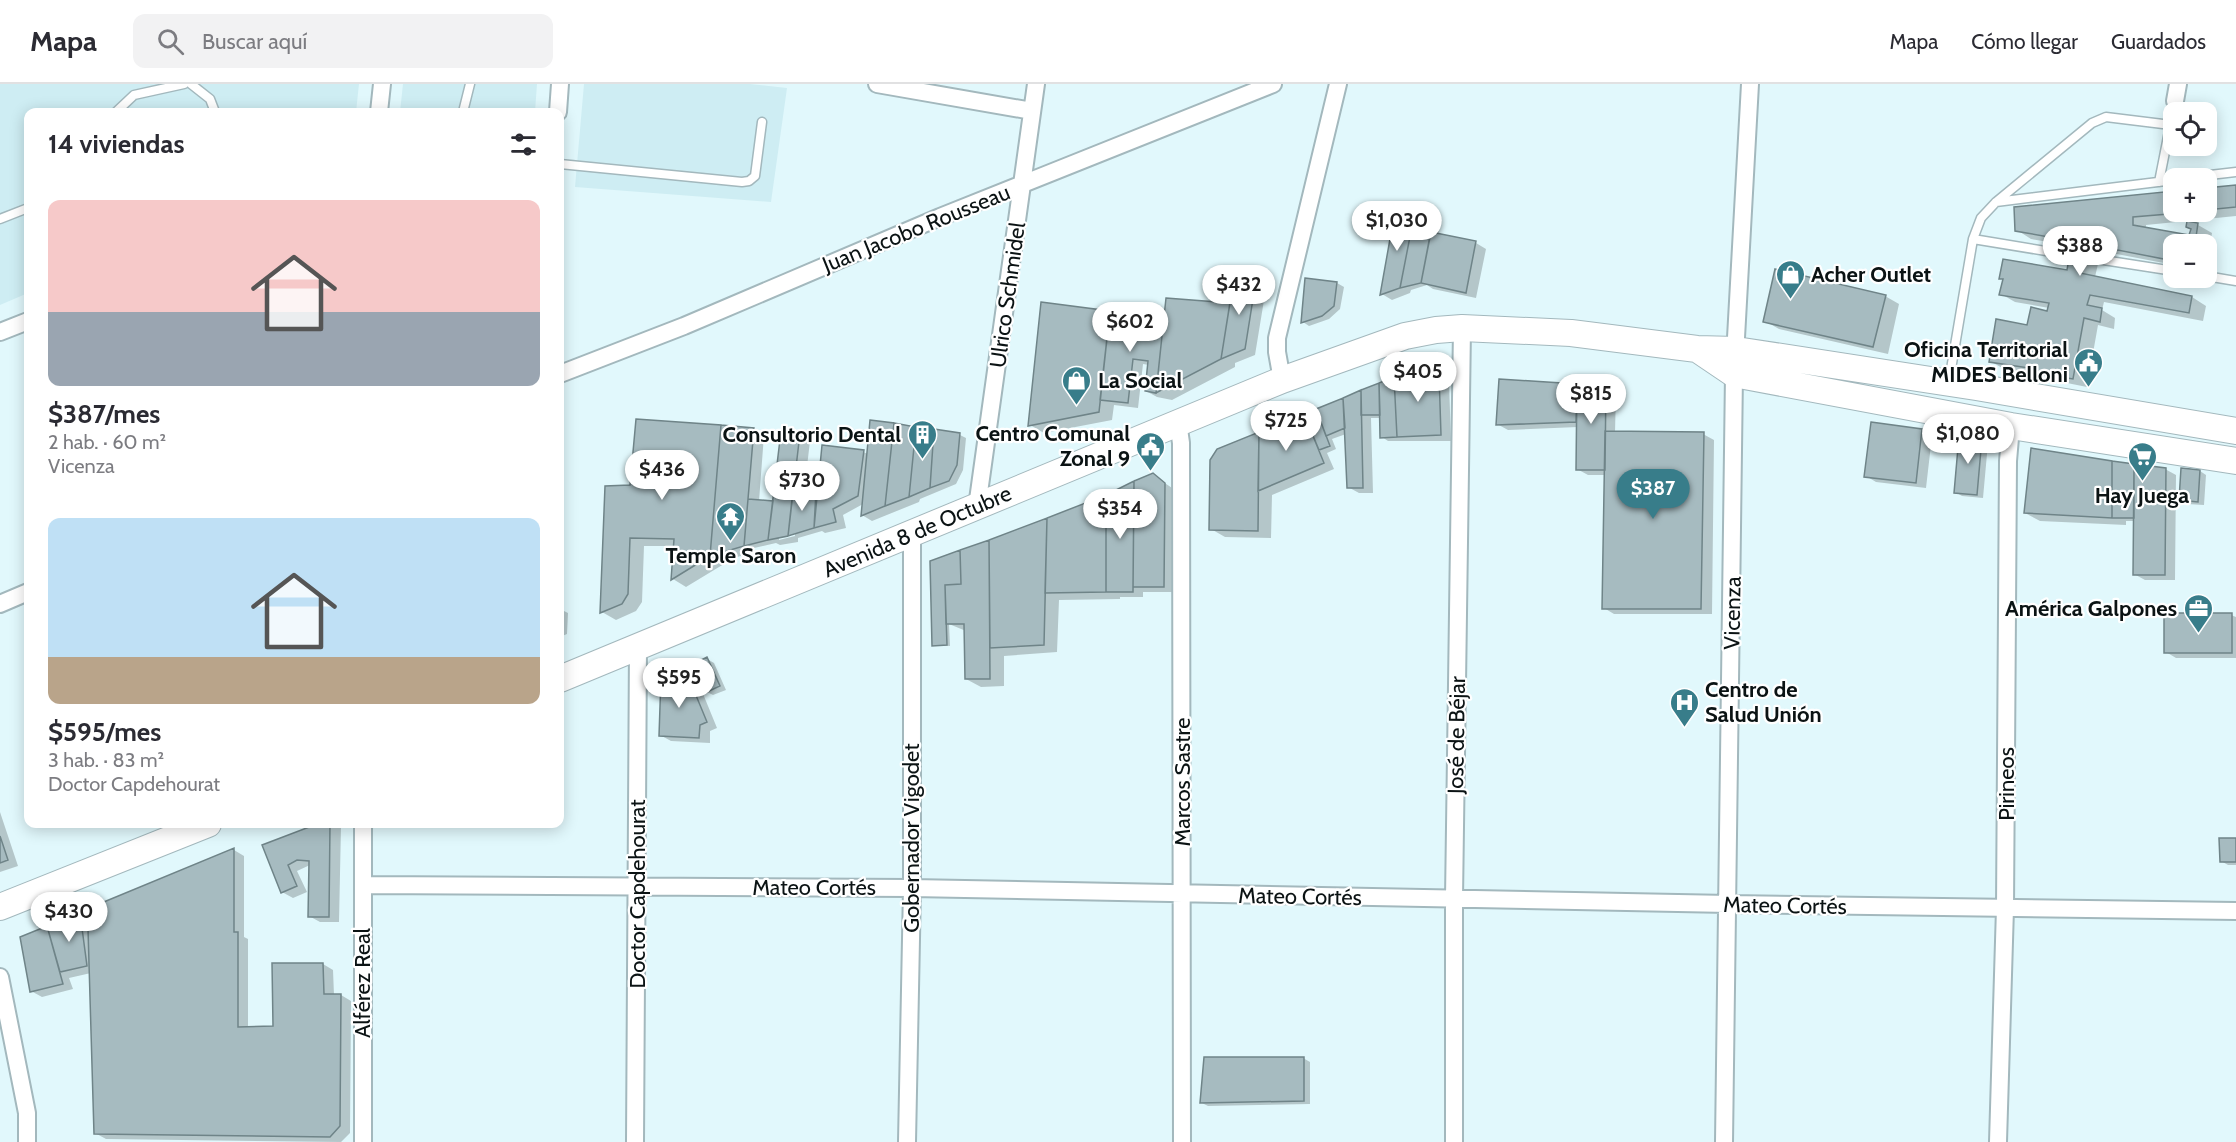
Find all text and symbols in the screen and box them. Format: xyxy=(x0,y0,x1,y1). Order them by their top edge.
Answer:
search box xyxy=(133,14,553,68)
text: Mapa xyxy=(30,24,97,58)
icon: search xyxy=(154,25,187,58)
text: Buscar aquí xyxy=(202,28,307,55)
text: Mapa xyxy=(1890,29,1938,54)
text: Cómo llegar xyxy=(1971,29,2078,54)
text: Guardados xyxy=(2111,29,2206,54)
map controls xyxy=(2163,102,2217,288)
button: locate xyxy=(2163,102,2217,156)
text: 14 viviendas xyxy=(48,128,184,160)
icon: filters xyxy=(507,128,540,161)
button: + xyxy=(2163,168,2217,222)
street label: Juan Jacobo Rousseau xyxy=(818,179,1014,279)
pin: $1,030 xyxy=(1348,201,1446,252)
text: $1,030 xyxy=(1366,208,1428,232)
street label: Ulrico Schmidel xyxy=(984,220,1031,370)
pin: $388 xyxy=(2044,226,2116,277)
text: $388 xyxy=(2057,233,2103,257)
button: − xyxy=(2163,234,2217,288)
icon: home xyxy=(240,239,348,347)
shop icon: Acher Outlet xyxy=(1774,258,1806,300)
place label: Acher Outlet xyxy=(1811,261,1931,288)
pin: $432 xyxy=(1203,265,1275,316)
text: $432 xyxy=(1216,272,1262,296)
pin: $602 xyxy=(1094,302,1166,353)
text: $602 xyxy=(1106,309,1154,333)
place label: Oficina Territorial MIDES Belloni xyxy=(1904,336,2068,388)
public building icon: Oficina Territorial MIDES Belloni xyxy=(2073,346,2105,388)
pin: $405 xyxy=(1382,352,1454,403)
text: $405 xyxy=(1394,359,1442,383)
shop icon: La Social xyxy=(1061,364,1093,406)
place label: La Social xyxy=(1098,367,1182,394)
pin: $815 xyxy=(1555,374,1627,425)
text: $815 xyxy=(1570,381,1612,405)
text: $387/mes xyxy=(48,398,160,430)
pin: $725 xyxy=(1250,401,1322,452)
text: $725 xyxy=(1264,408,1308,432)
pin: $1,080 xyxy=(1919,414,2017,465)
building icon: Consultorio Dental xyxy=(906,418,938,460)
place label: Centro Comunal Zonal 9 xyxy=(976,420,1130,472)
place label: Consultorio Dental xyxy=(723,421,901,448)
text: $1,080 xyxy=(1936,421,2000,445)
text: 2 hab. · 60 m² xyxy=(48,430,166,454)
public building icon: Centro Comunal Zonal 9 xyxy=(1135,430,1167,472)
supermarket icon: Hay Juega xyxy=(2126,440,2158,482)
pin: $436 xyxy=(626,450,698,501)
text: Vicenza xyxy=(48,454,115,478)
text: $436 xyxy=(639,457,685,481)
pin: $730 xyxy=(766,461,838,512)
text: $730 xyxy=(779,468,825,492)
pin: $387 xyxy=(1617,469,1689,520)
text: $387 xyxy=(1631,476,1675,500)
street label: Avenida 8 de Octubre xyxy=(819,480,1015,583)
place label: Hay Juega xyxy=(2095,482,2189,509)
pin: $354 xyxy=(1084,489,1156,540)
text: $354 xyxy=(1097,496,1143,520)
temple icon: Temple Saron xyxy=(715,500,747,542)
place label: Temple Saron xyxy=(665,542,797,569)
icon: home xyxy=(240,557,348,665)
street label: Vicenza xyxy=(1718,576,1747,650)
office icon: América Galpones xyxy=(2182,592,2214,634)
place label: América Galpones xyxy=(2005,595,2177,622)
pin: $595 xyxy=(643,658,715,709)
text: $595 xyxy=(657,665,701,689)
street label: José de Béjar xyxy=(1442,676,1471,795)
place label: Centro de Salud Unión xyxy=(1705,676,1822,728)
hospital icon: Centro de Salud Unión xyxy=(1668,686,1700,728)
text: $595/mes xyxy=(48,716,161,748)
street label: Marcos Sastre xyxy=(1169,718,1196,846)
street label: Gobernador Vigodet xyxy=(898,743,925,933)
street label: Pirineos xyxy=(1993,747,2020,821)
text: 3 hab. · 83 m² xyxy=(48,748,164,772)
text: Doctor Capdehourat xyxy=(48,772,220,796)
street label: Doctor Capdehourat xyxy=(624,799,651,989)
street label: Mateo Cortés xyxy=(752,874,876,901)
street label: Mateo Cortés xyxy=(1238,882,1362,911)
street label: Mateo Cortés xyxy=(1723,891,1847,920)
pin: $430 xyxy=(33,892,105,943)
text: $430 xyxy=(45,899,93,923)
street label: Alférez Real xyxy=(349,927,376,1038)

